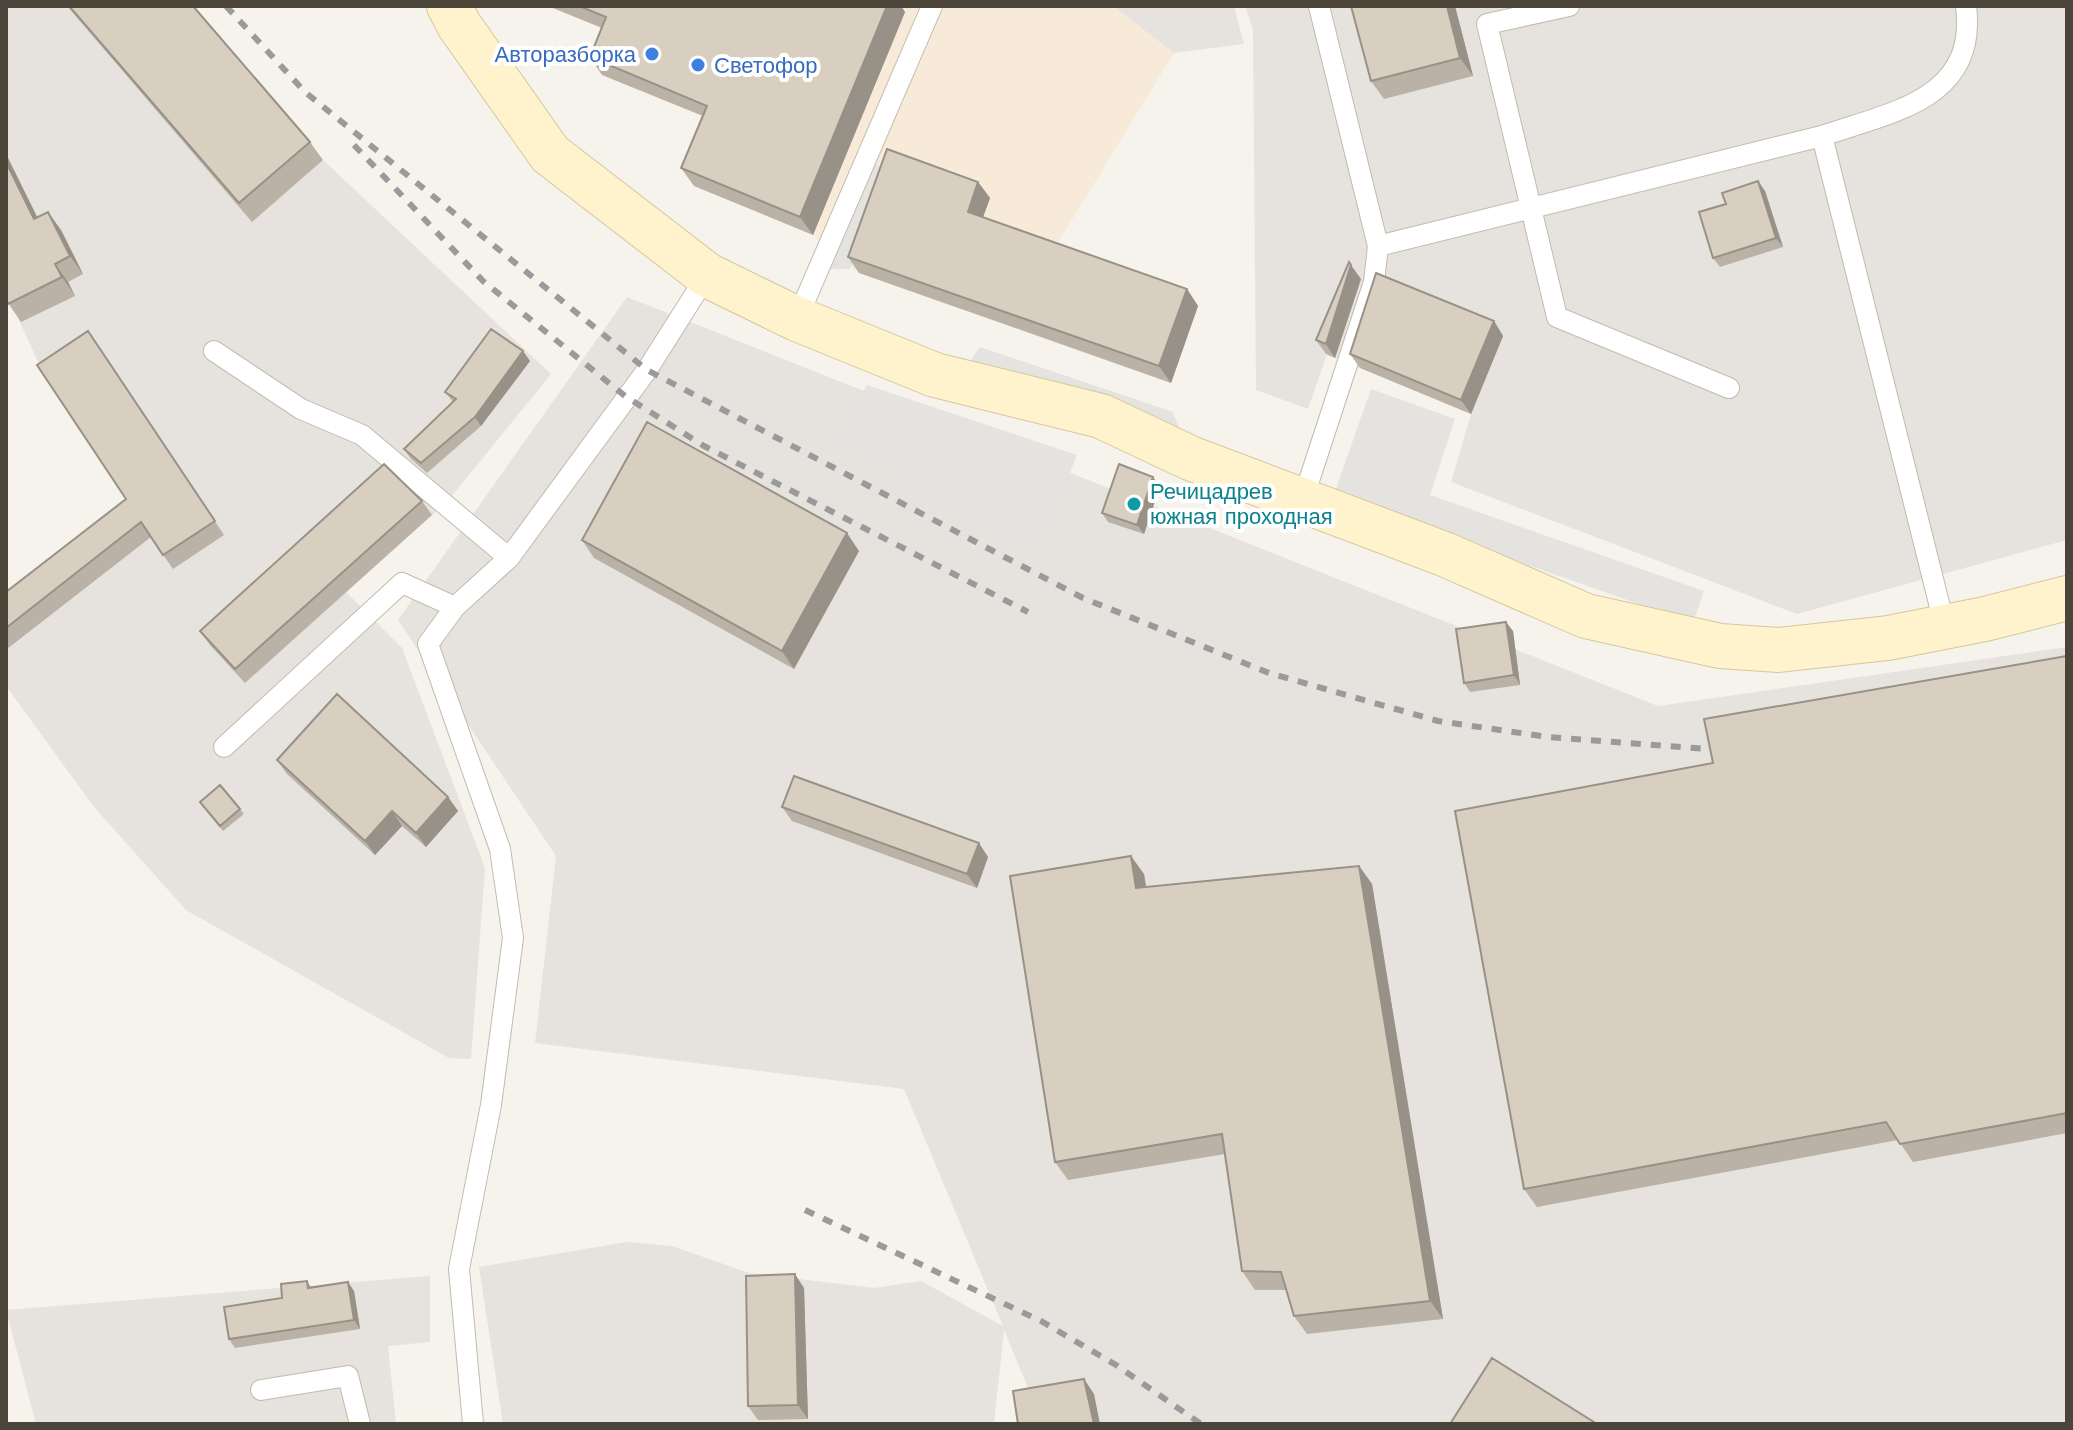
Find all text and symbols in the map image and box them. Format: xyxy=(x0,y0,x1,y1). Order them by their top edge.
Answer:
place label: Авторазборка xyxy=(495,42,637,67)
marker: Авторазборка xyxy=(643,45,661,63)
place label: Светофор xyxy=(714,53,817,78)
marker: Светофор xyxy=(689,56,707,74)
place label: Речицадрев южная проходная xyxy=(1150,479,1333,529)
marker: Речицадрев южная проходная xyxy=(1125,495,1143,513)

